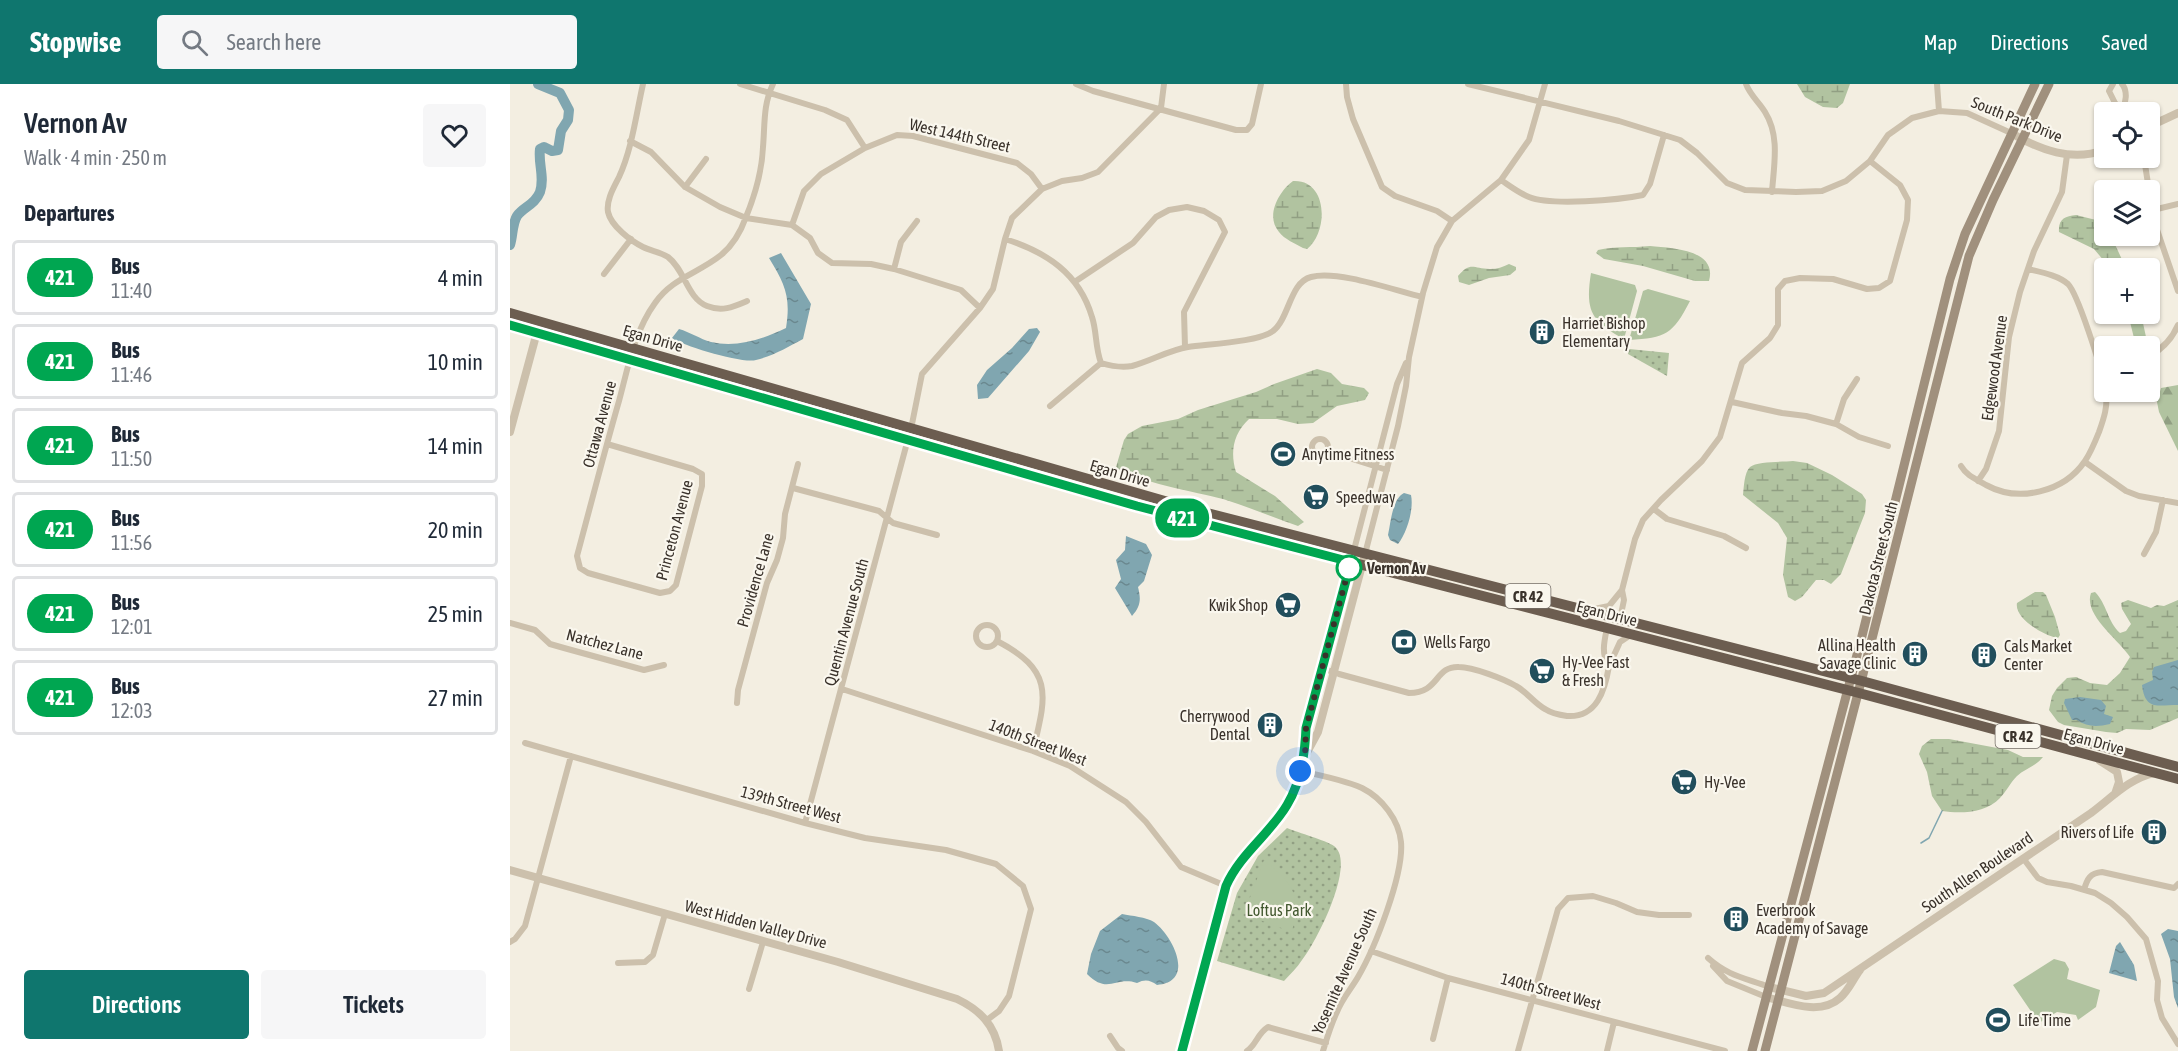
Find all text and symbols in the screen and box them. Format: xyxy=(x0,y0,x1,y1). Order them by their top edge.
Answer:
search box xyxy=(157,15,577,69)
text: Stopwise xyxy=(30,26,121,58)
icon: search xyxy=(178,26,211,59)
text: Search here xyxy=(226,29,321,55)
text: Map xyxy=(1923,30,1957,54)
text: Directions xyxy=(1990,30,2069,54)
text: Saved xyxy=(2102,30,2148,54)
street label: South Park Drive xyxy=(1969,93,2065,145)
map controls xyxy=(2094,102,2160,402)
button: locate xyxy=(2094,102,2160,168)
button: heart xyxy=(423,104,486,167)
text: Vernon Av xyxy=(24,107,127,139)
street label: West 144th Street xyxy=(908,115,1013,155)
text: Walk · 4 min · 250 m xyxy=(24,146,167,169)
button: layers xyxy=(2094,180,2160,246)
text: Departures xyxy=(24,200,114,226)
text: Bus xyxy=(111,253,140,279)
button: + xyxy=(2094,258,2160,324)
text: 421 xyxy=(45,265,75,289)
text: 4 min xyxy=(438,265,483,291)
text: 11:40 xyxy=(111,279,152,302)
place label: Harriet Bishop Elementary xyxy=(1562,314,1646,351)
street label: Edgewood Avenue xyxy=(1978,314,2011,422)
building icon: Harriet Bishop Elementary xyxy=(1527,317,1557,347)
street label: Egan Drive xyxy=(621,321,685,356)
button: − xyxy=(2094,336,2160,402)
text: Bus xyxy=(111,337,140,363)
text: 421 xyxy=(45,349,75,373)
text: 10 min xyxy=(428,349,483,375)
text: 11:46 xyxy=(111,363,152,386)
street label: Ottawa Avenue xyxy=(579,379,619,469)
text: Bus xyxy=(111,421,140,447)
text: 421 xyxy=(45,433,75,457)
text: 14 min xyxy=(428,433,483,459)
sports icon: Anytime Fitness xyxy=(1268,439,1298,469)
place label: Anytime Fitness xyxy=(1302,445,1395,464)
text: 11:50 xyxy=(111,447,152,470)
street label: Egan Drive xyxy=(1088,456,1152,491)
street label: Princeton Avenue xyxy=(652,478,696,582)
supermarket icon: Speedway xyxy=(1301,482,1331,512)
place label: Speedway xyxy=(1336,488,1396,507)
line badge: 421 xyxy=(1148,498,1216,538)
street label: Dakota Street South xyxy=(1855,499,1901,617)
text: Bus xyxy=(111,505,140,531)
text: 421 xyxy=(1167,506,1197,530)
text: 421 xyxy=(45,517,75,541)
text: 20 min xyxy=(428,517,483,543)
text: 11:56 xyxy=(111,531,152,554)
street label: Providence Lane xyxy=(733,531,777,629)
marker: Vernon Av xyxy=(1336,555,1362,581)
street label: Quentin Avenue South xyxy=(820,556,872,688)
place label: Vernon Av xyxy=(1366,559,1426,577)
road number: CR 42 xyxy=(1506,584,1550,608)
text: Bus xyxy=(111,589,140,615)
supermarket icon: Kwik Shop xyxy=(1273,590,1303,620)
place label: Kwik Shop xyxy=(1209,596,1268,615)
street label: Egan Drive xyxy=(1575,597,1639,630)
text: 421 xyxy=(45,601,75,625)
text: 25 min xyxy=(428,601,483,627)
text: 12:01 xyxy=(111,615,153,638)
street label: Natchez Lane xyxy=(565,625,645,663)
bank icon: Wells Fargo xyxy=(1389,627,1419,657)
place label: Wells Fargo xyxy=(1424,633,1491,652)
place label: Allina Health Savage Clinic xyxy=(1818,636,1896,673)
place label: Cals Market Center xyxy=(2004,637,2073,673)
building icon: Allina Health Savage Clinic xyxy=(1900,639,1930,669)
building icon: Cals Market Center xyxy=(1969,640,1999,670)
place label: Hy-Vee Fast & Fresh xyxy=(1562,653,1630,689)
supermarket icon: Hy-Vee Fast & Fresh xyxy=(1527,656,1557,686)
text: Bus xyxy=(111,673,140,699)
text: 421 xyxy=(45,685,75,709)
text: 27 min xyxy=(428,685,483,711)
text: 12:03 xyxy=(111,699,153,722)
place label: Cherrywood Dental xyxy=(1180,707,1251,743)
building icon: Cherrywood Dental xyxy=(1255,710,1285,740)
street label: 140th Street West xyxy=(987,715,1090,769)
road number: CR 42 xyxy=(1996,724,2040,748)
street label: Egan Drive xyxy=(2062,724,2126,759)
your location xyxy=(1285,756,1315,786)
supermarket icon: Hy-Vee xyxy=(1669,767,1699,797)
place label: Hy-Vee xyxy=(1704,773,1746,792)
street label: 139th Street West xyxy=(739,782,843,826)
building icon: Rivers of Life xyxy=(2139,817,2169,847)
place label: Rivers of Life xyxy=(2060,823,2134,841)
street label: South Allen Boulevard xyxy=(1918,828,2036,916)
street label: West Hidden Valley Drive xyxy=(683,896,829,953)
park label: Loftus Park xyxy=(1246,901,1312,919)
place label: Everbrook Academy of Savage xyxy=(1756,901,1868,938)
building icon: Everbrook Academy of Savage xyxy=(1721,904,1751,934)
street label: Yosemite Avenue South xyxy=(1308,905,1380,1037)
street label: 140th Street West xyxy=(1499,969,1603,1013)
button: Directions xyxy=(24,970,249,1039)
button: Tickets xyxy=(261,970,486,1039)
sports icon: Life Time xyxy=(1983,1005,2013,1035)
place label: Life Time xyxy=(2018,1011,2071,1029)

